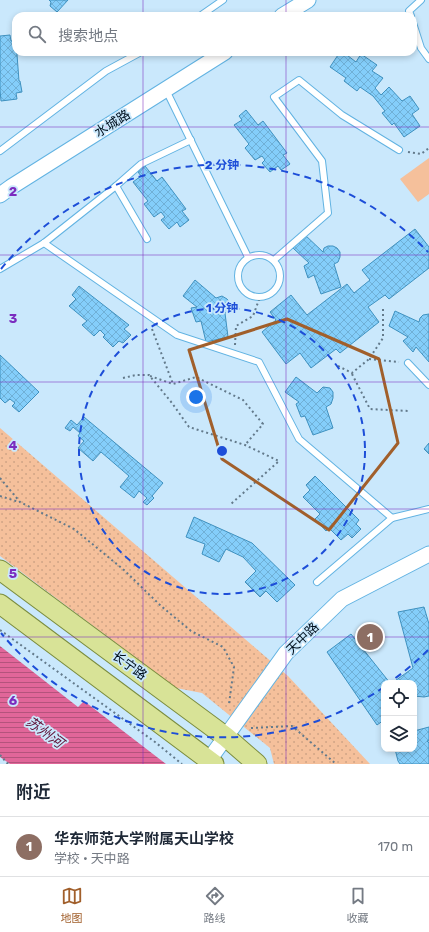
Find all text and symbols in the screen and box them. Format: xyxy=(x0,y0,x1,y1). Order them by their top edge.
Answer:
search box xyxy=(12,12,417,56)
icon: search xyxy=(26,23,48,45)
text: 搜索地点 xyxy=(58,27,118,45)
street label: 水城路 xyxy=(92,107,133,140)
text: 2 分钟 xyxy=(205,158,239,172)
text: 2 xyxy=(9,184,17,199)
text: 1 分钟 xyxy=(206,301,238,315)
text: 3 xyxy=(9,311,18,326)
your location xyxy=(186,387,206,407)
text: 4 xyxy=(9,438,18,453)
centre of rings xyxy=(215,444,229,458)
text: 5 xyxy=(9,566,17,581)
street label: 天中路 xyxy=(283,619,322,657)
pin: 1 xyxy=(357,622,383,652)
street label: 长宁路 xyxy=(110,648,150,683)
map controls xyxy=(381,680,417,752)
button: locate xyxy=(381,680,417,716)
text: 6 xyxy=(9,693,18,708)
water label: 苏州河 xyxy=(23,713,69,753)
button: layers xyxy=(381,716,417,752)
text: 附近 xyxy=(16,782,50,802)
text: 华东师范大学附属天山学校 xyxy=(54,830,234,848)
text: 1 xyxy=(26,839,32,854)
text: 170 m xyxy=(378,839,413,854)
text: 学校 · 天中路 xyxy=(54,851,130,866)
tab: 地图 xyxy=(61,885,83,925)
tab: 路线 xyxy=(204,885,226,925)
tab: 收藏 xyxy=(347,885,369,925)

